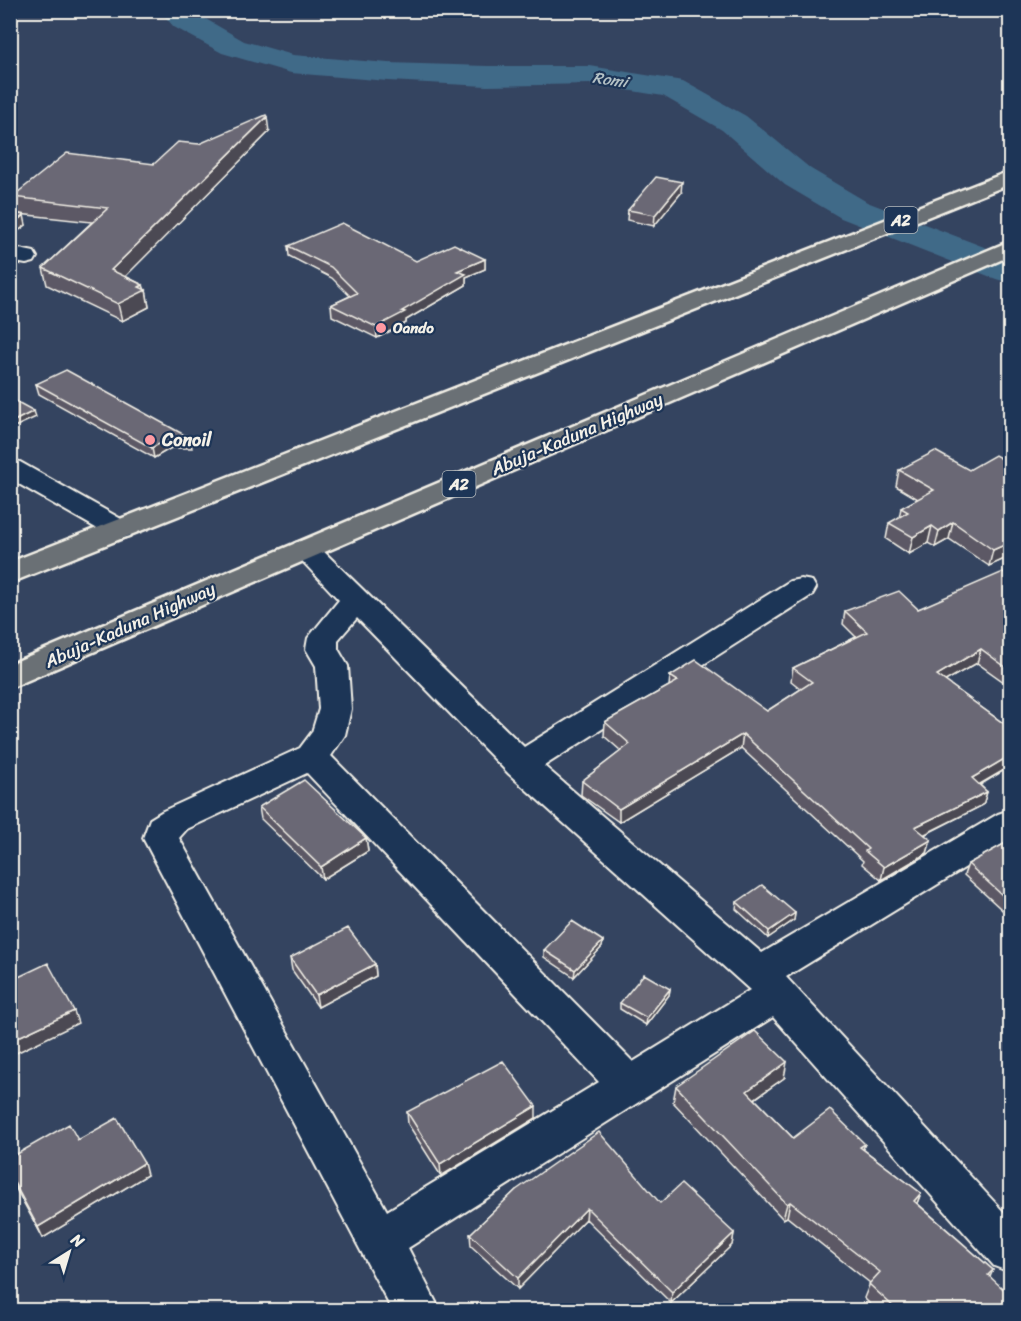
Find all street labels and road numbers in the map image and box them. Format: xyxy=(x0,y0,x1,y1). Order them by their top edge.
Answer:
road number: A2 xyxy=(884,207,918,233)
street label: Abuja-Kaduna Highway xyxy=(485,383,669,485)
road number: A2 xyxy=(442,471,476,497)
street label: Abuja-Kaduna Highway xyxy=(38,573,221,677)

